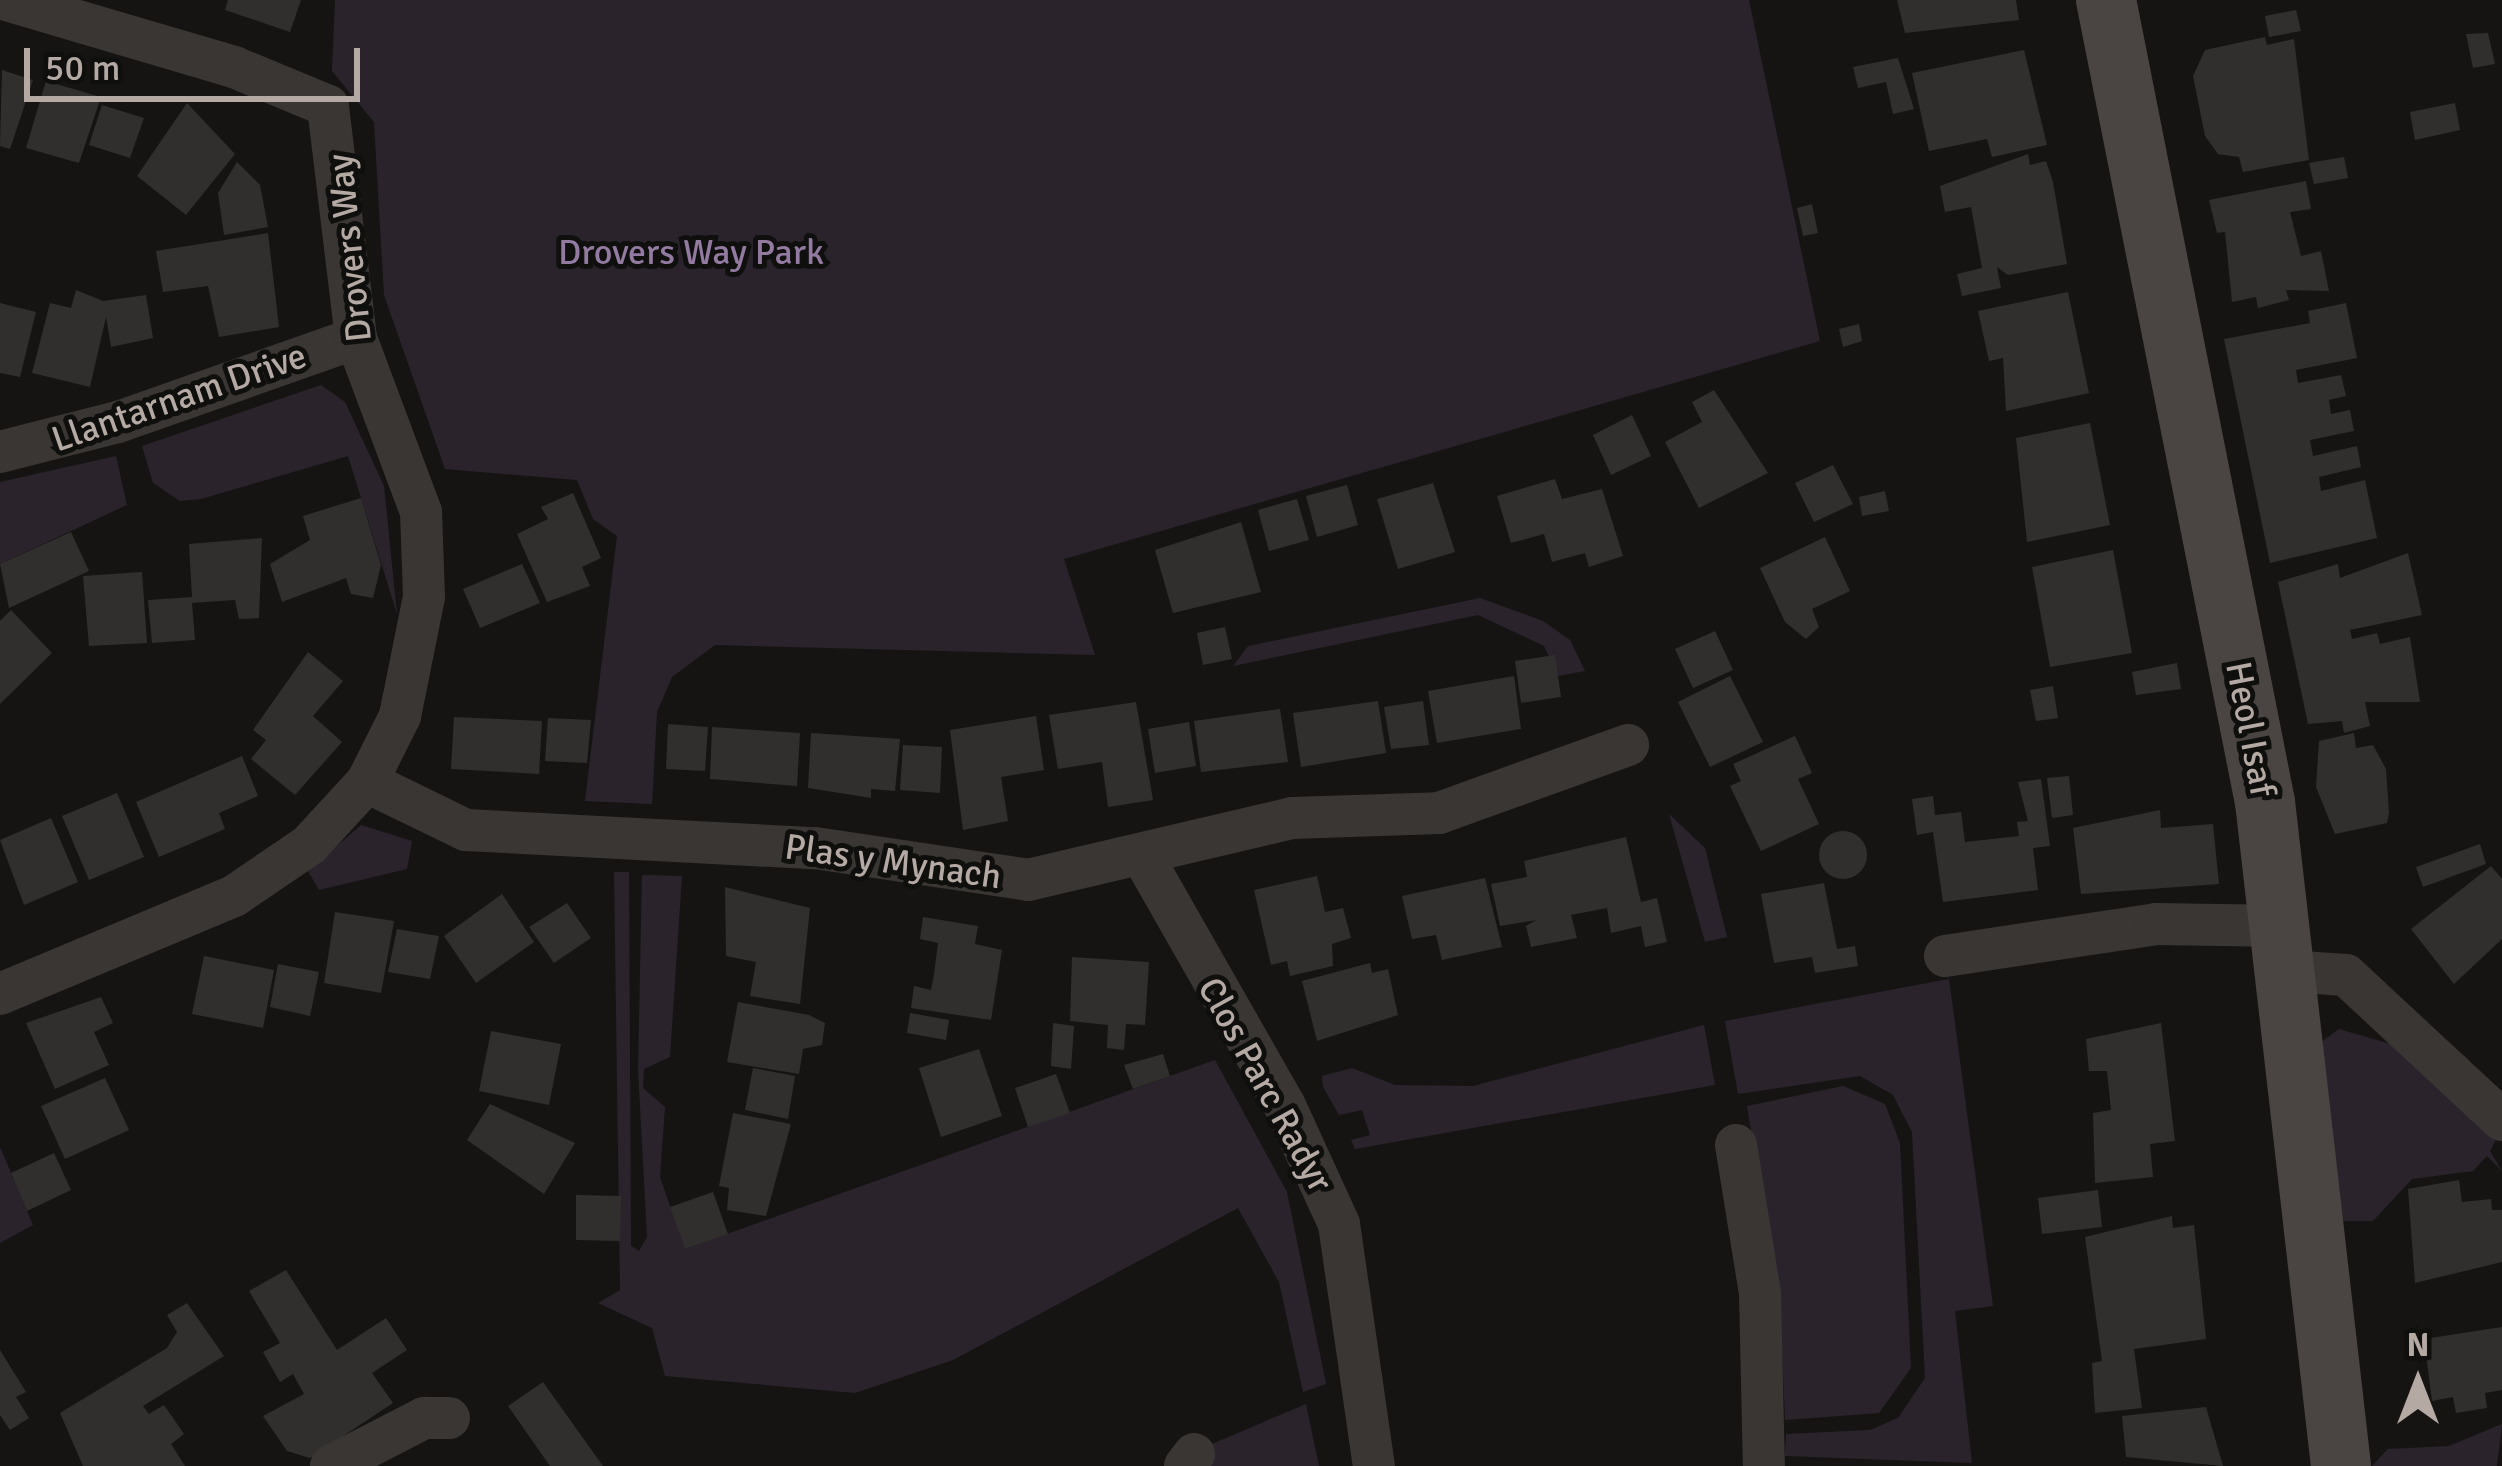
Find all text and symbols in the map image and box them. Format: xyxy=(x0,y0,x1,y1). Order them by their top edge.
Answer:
scale bar xyxy=(30,24,366,98)
text: 50 m xyxy=(45,46,121,91)
street label: Drovers Way xyxy=(319,152,381,344)
park label: Drovers Way Park xyxy=(558,231,824,275)
street label: Llantarnam Drive xyxy=(46,334,312,462)
street label: Heol Isaf xyxy=(2216,658,2284,800)
street label: Plas y Mynach xyxy=(782,825,1004,899)
street label: Clos Parc Radyr xyxy=(1188,970,1342,1200)
north arrow xyxy=(2358,1322,2478,1442)
text: N xyxy=(2407,1325,2429,1366)

